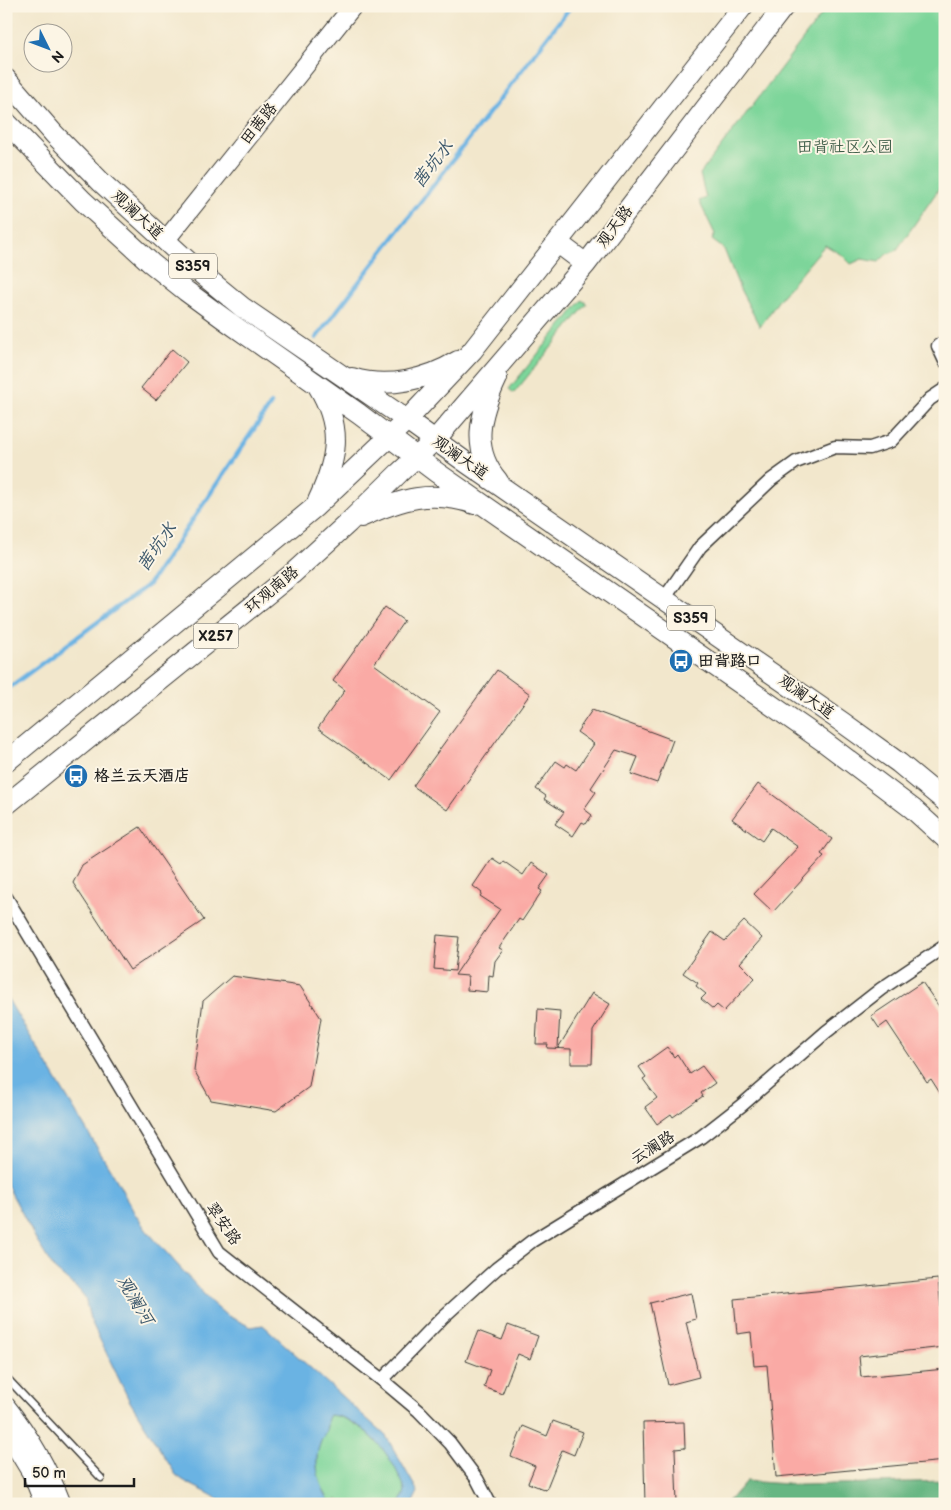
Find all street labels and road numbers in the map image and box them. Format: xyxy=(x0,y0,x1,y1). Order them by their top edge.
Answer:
street label: 田茜路 xyxy=(237,99,281,149)
street label: 观澜大道 xyxy=(107,186,167,244)
street label: 观天路 xyxy=(593,202,637,252)
road number: S359 xyxy=(169,254,217,278)
street label: 观澜大道 xyxy=(428,432,492,484)
street label: 环观南路 xyxy=(241,562,303,618)
road number: S359 xyxy=(667,606,715,630)
road number: X257 xyxy=(194,624,238,648)
street label: 观澜大道 xyxy=(774,671,838,723)
street label: 云澜路 xyxy=(628,1127,678,1169)
street label: 翠安路 xyxy=(201,1199,245,1249)

